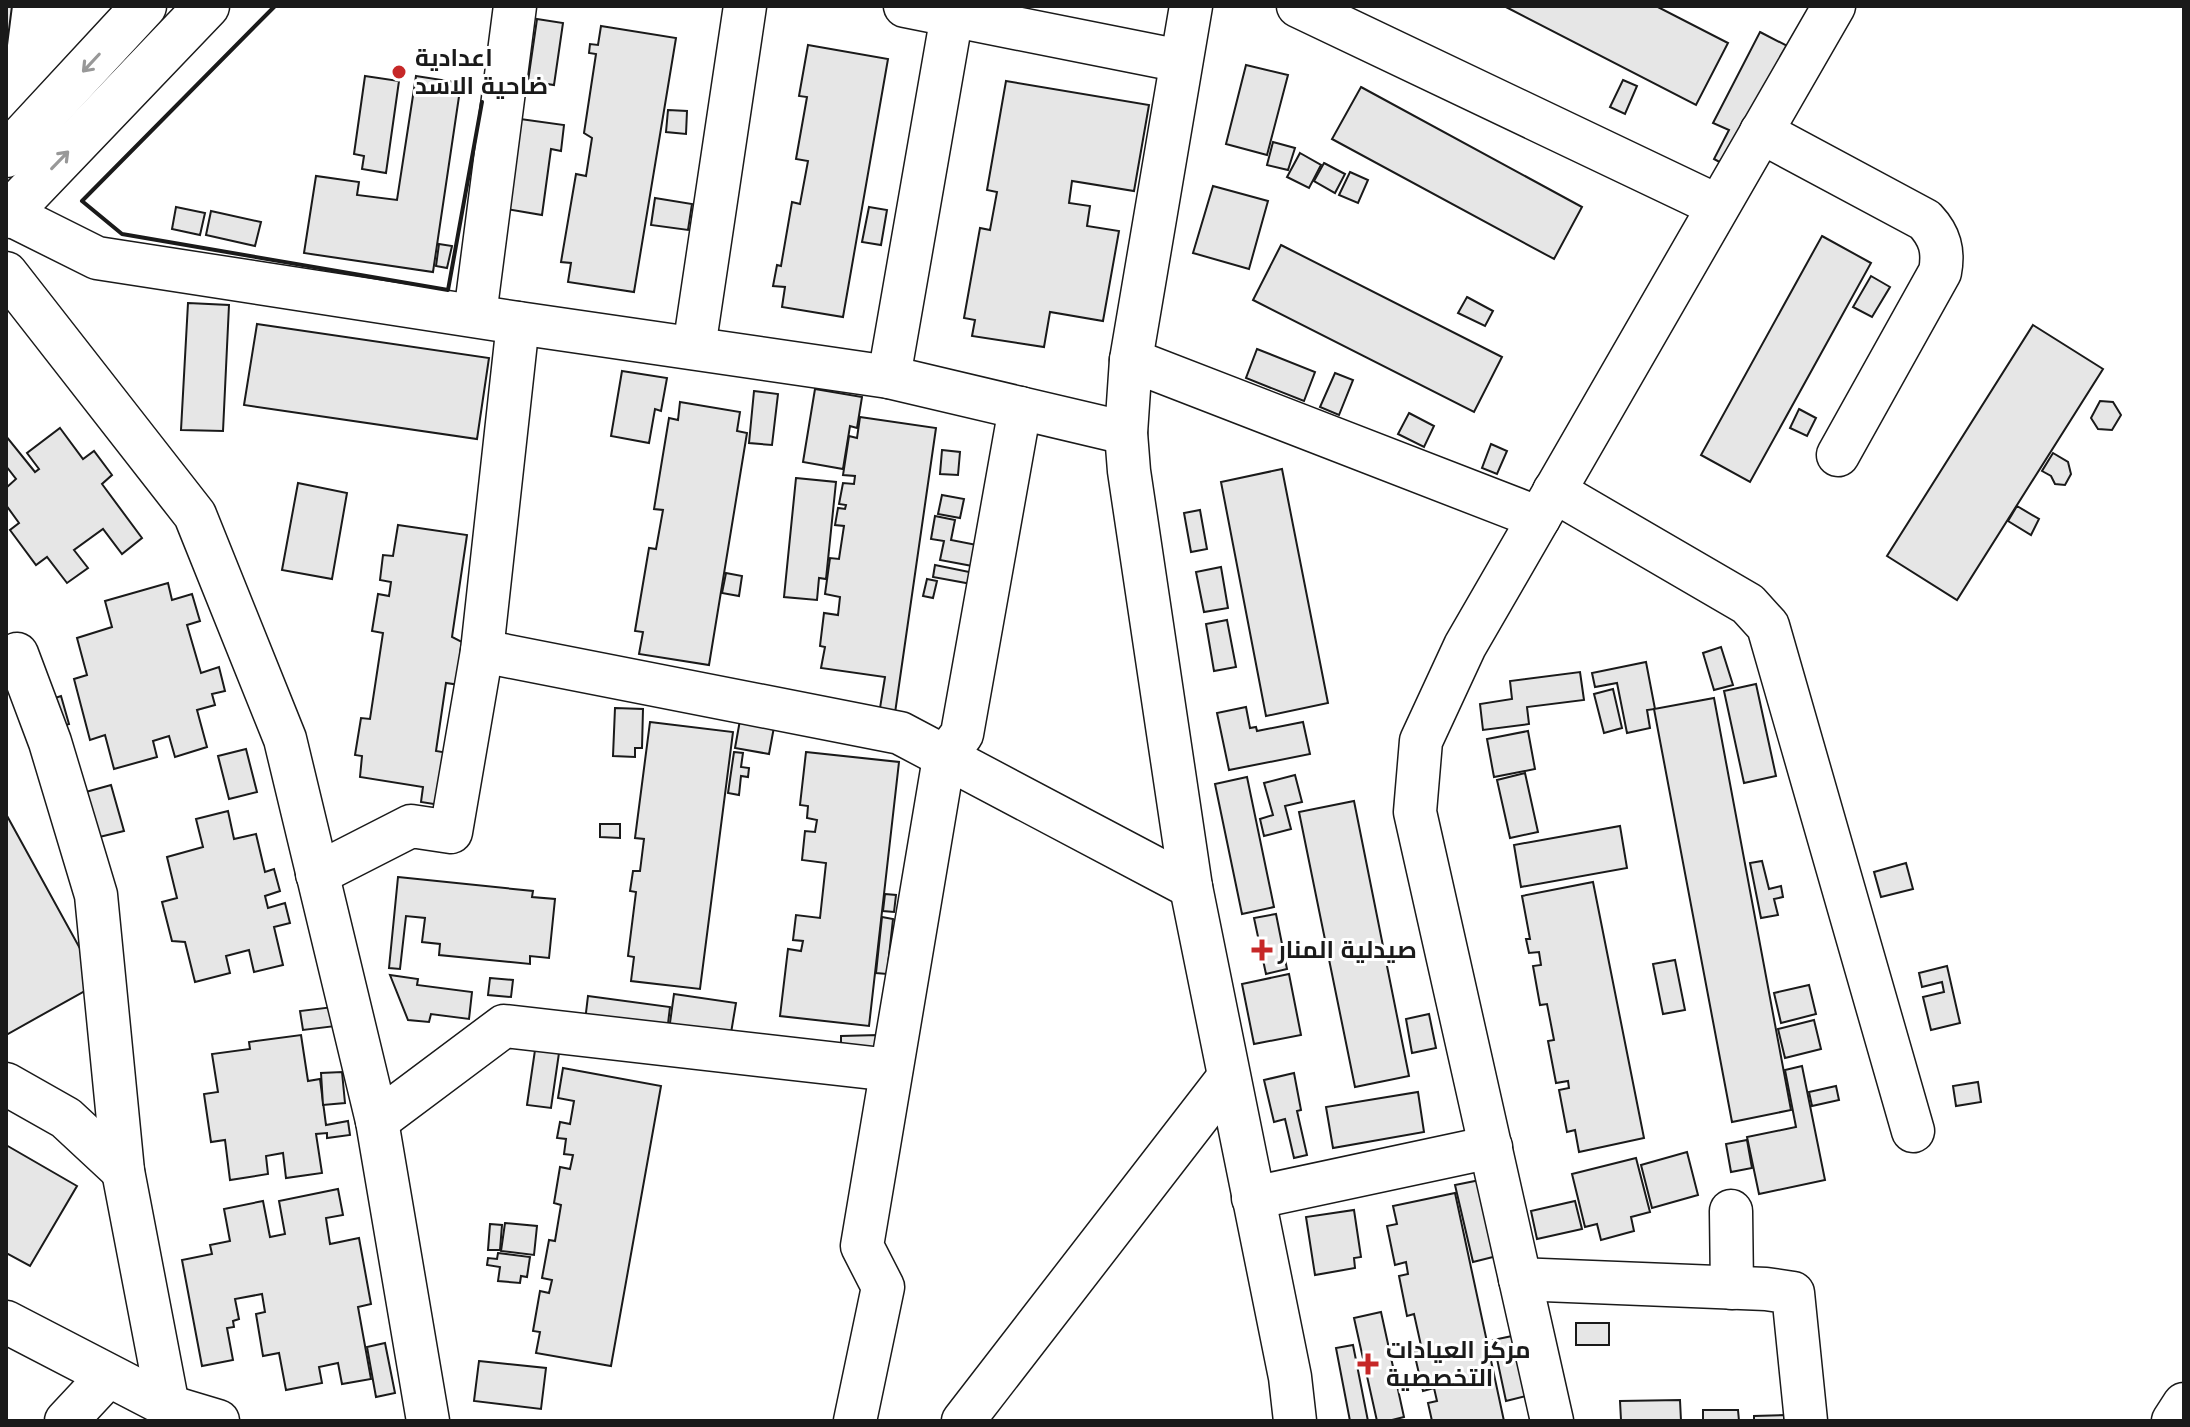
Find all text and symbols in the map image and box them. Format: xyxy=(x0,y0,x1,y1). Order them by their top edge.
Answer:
place label: اعدادية ضاحية الاسد xyxy=(415,44,548,100)
one-way arrow xyxy=(81,53,100,73)
marker: اعدادية ضاحية الاسد xyxy=(390,63,408,81)
one-way arrow xyxy=(50,151,69,170)
place label: صيدلية المنار xyxy=(1277,936,1417,964)
marker: صيدلية المنار xyxy=(1253,941,1271,959)
place label: مركز العيادات التخصصية xyxy=(1386,1336,1531,1392)
marker: مركز العيادات التخصصية xyxy=(1357,1353,1379,1375)

